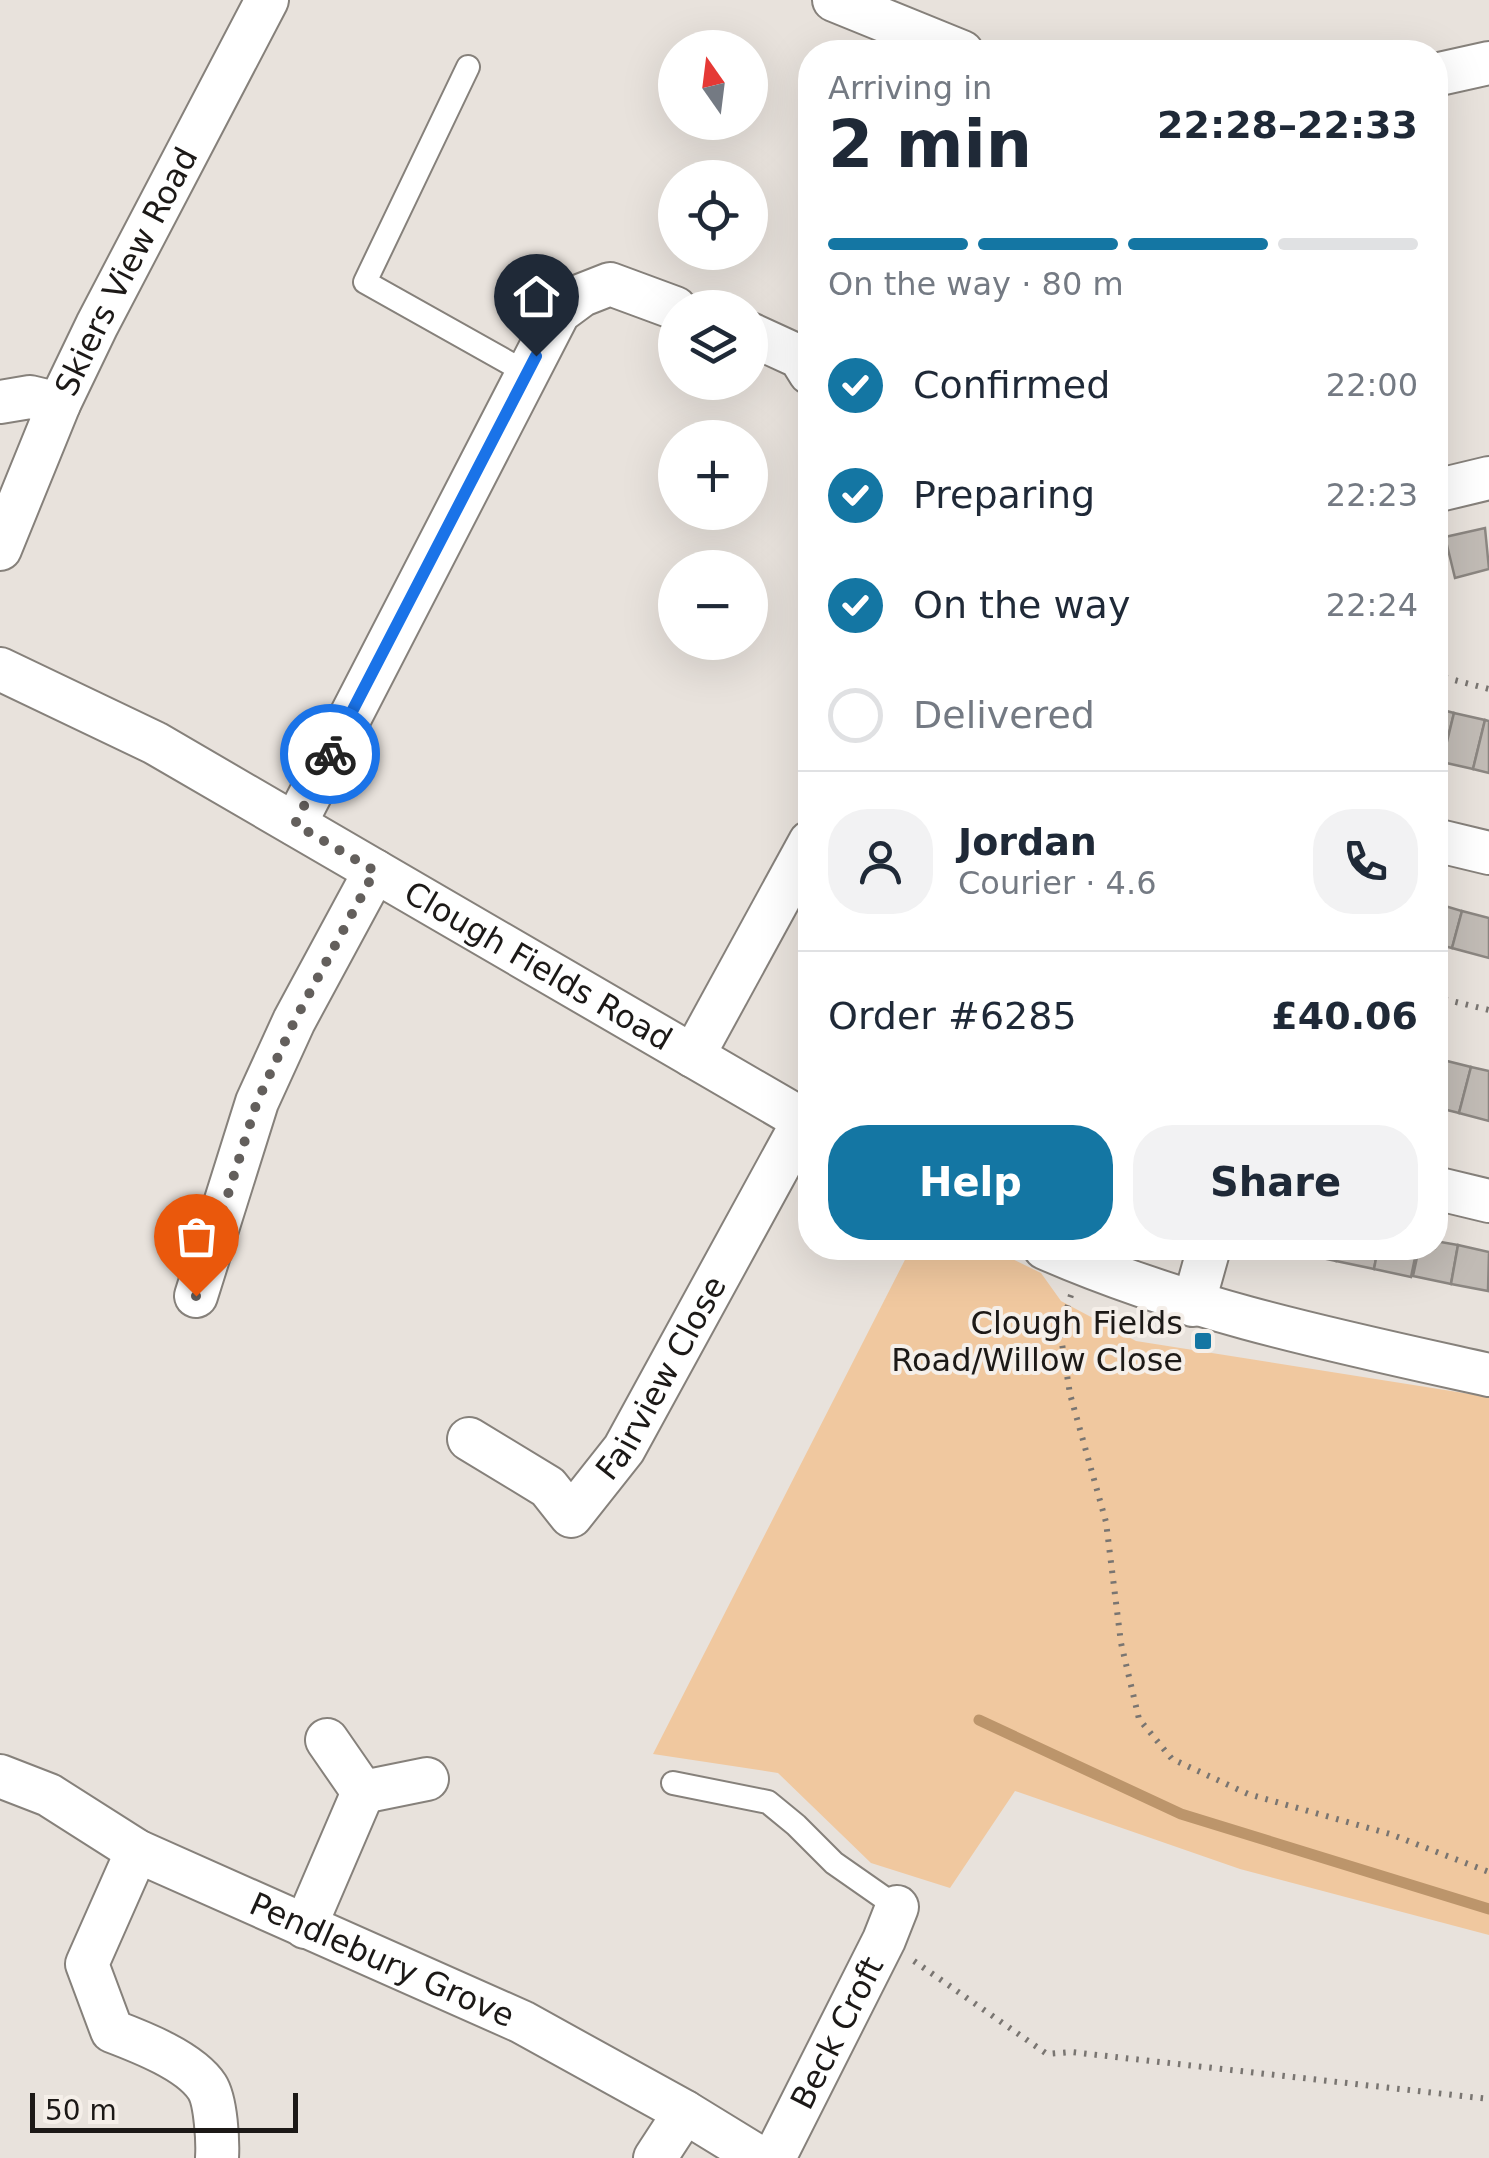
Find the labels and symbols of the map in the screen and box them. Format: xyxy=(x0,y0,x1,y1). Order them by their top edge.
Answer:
north arrow xyxy=(658,30,768,140)
street label: Skiers View Road xyxy=(47,141,205,402)
pin xyxy=(494,254,579,357)
courier xyxy=(280,704,380,804)
street label: Clough Fields Road xyxy=(398,873,679,1058)
pin xyxy=(154,1194,239,1297)
street label: Fairview Close xyxy=(588,1270,734,1487)
place label: Clough Fields Road/Willow Close xyxy=(891,1304,1183,1379)
marker: Clough Fields Road/Willow Close xyxy=(1192,1330,1214,1352)
street label: Pendlebury Grove xyxy=(244,1885,520,2035)
street label: Beck Croft xyxy=(783,1951,891,2115)
scale bar xyxy=(30,2088,298,2132)

